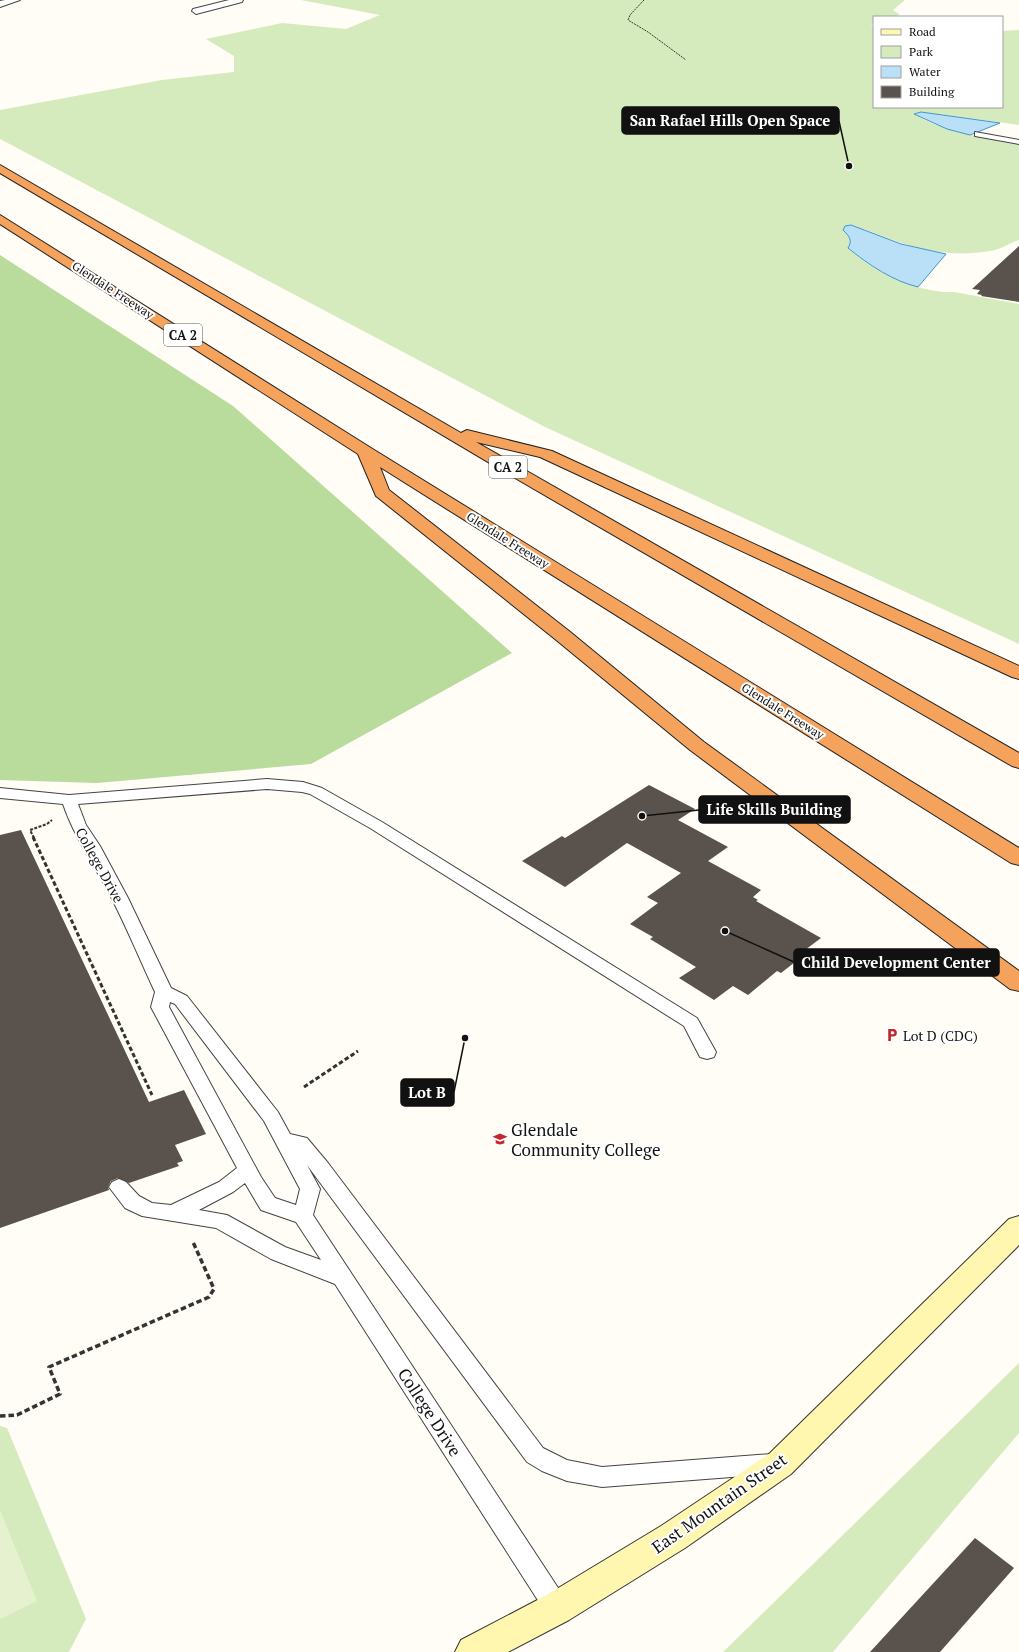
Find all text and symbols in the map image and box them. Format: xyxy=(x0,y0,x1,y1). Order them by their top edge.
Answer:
legend xyxy=(873,16,1003,108)
text: Road xyxy=(909,24,936,39)
text: Park xyxy=(909,44,934,59)
text: Water xyxy=(909,64,941,79)
text: Building xyxy=(909,84,955,99)
callout: San Rafael Hills Open Space xyxy=(622,107,839,134)
text: San Rafael Hills Open Space xyxy=(630,110,830,130)
street label: Glendale Freeway xyxy=(69,258,157,322)
road number: CA 2 xyxy=(164,324,202,346)
road number: CA 2 xyxy=(489,456,527,478)
street label: Glendale Freeway xyxy=(464,509,553,572)
street label: Glendale Freeway xyxy=(739,680,828,743)
callout: Life Skills Building xyxy=(699,796,850,823)
text: Life Skills Building xyxy=(706,799,842,819)
street label: College Drive xyxy=(72,824,128,906)
callout: Child Development Center xyxy=(794,949,999,976)
text: Child Development Center xyxy=(801,952,991,972)
place label: Lot D (CDC) xyxy=(903,1026,978,1045)
parking icon: Lot D (CDC) xyxy=(884,1027,900,1043)
callout: Lot B xyxy=(401,1079,454,1106)
text: Lot B xyxy=(408,1082,446,1102)
place label: Glendale Community College xyxy=(511,1118,660,1161)
school or university icon: Glendale Community College xyxy=(492,1131,508,1147)
street label: College Drive xyxy=(393,1363,467,1461)
street label: East Mountain Street xyxy=(647,1447,792,1558)

